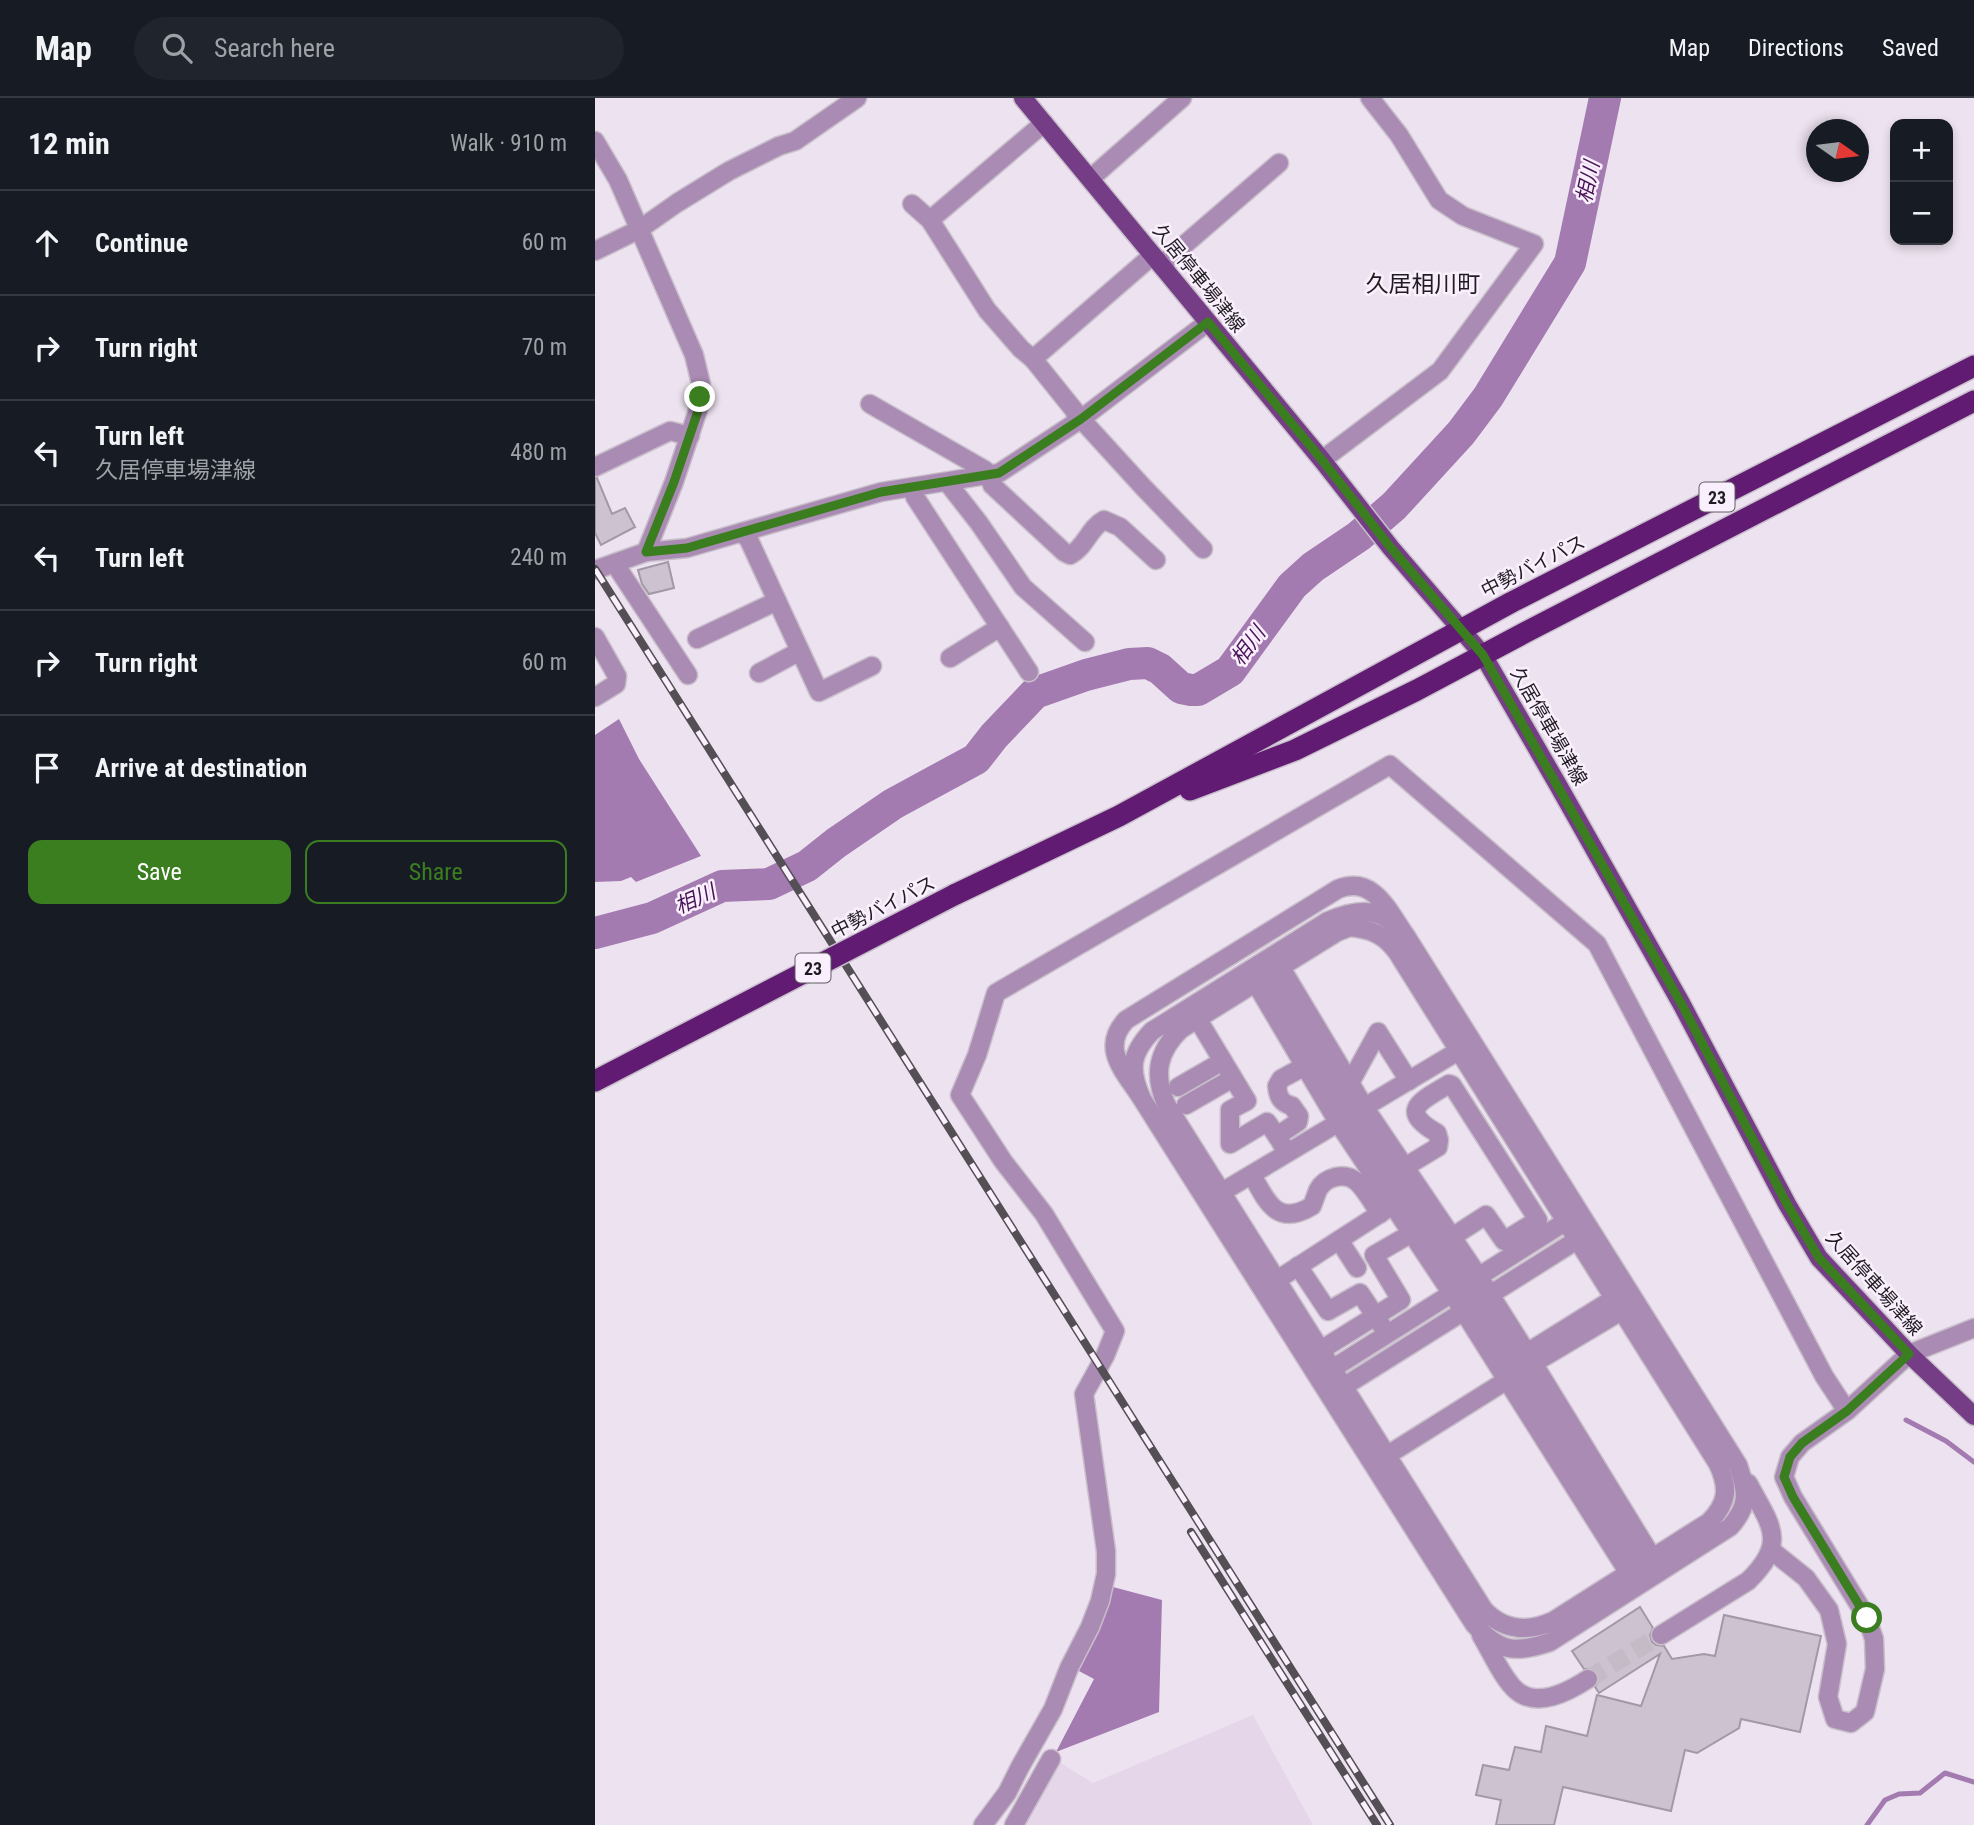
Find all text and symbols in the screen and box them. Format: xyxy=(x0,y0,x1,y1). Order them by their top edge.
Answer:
search box xyxy=(134,17,624,80)
text: Map xyxy=(35,29,92,68)
icon: search xyxy=(158,29,196,67)
text: Search here xyxy=(214,33,335,63)
text: Map xyxy=(1669,34,1710,62)
text: Directions xyxy=(1748,34,1844,62)
text: Saved xyxy=(1882,34,1939,62)
north arrow xyxy=(1806,119,1869,182)
map controls xyxy=(1890,119,1953,245)
button: + xyxy=(1890,119,1953,182)
text: 12 min xyxy=(28,126,110,161)
text: Walk · 910 m xyxy=(450,130,567,157)
water label: 相川 xyxy=(1572,157,1605,205)
button: − xyxy=(1890,182,1953,245)
street label: 久居停車場津線 xyxy=(1148,219,1250,337)
icon: ahead xyxy=(28,224,66,262)
text: Continue xyxy=(95,228,188,258)
text: 60 m xyxy=(522,229,567,256)
district label: 久居相川町 xyxy=(1366,271,1481,298)
icon: right xyxy=(28,329,66,367)
text: Turn right xyxy=(95,333,197,363)
text: 70 m xyxy=(522,334,567,361)
route end xyxy=(684,381,715,412)
text: Turn left xyxy=(95,421,184,451)
icon: left xyxy=(28,434,66,472)
text: 480 m xyxy=(510,439,567,466)
text: 久居停車場津線 xyxy=(95,457,256,484)
road number: 23 xyxy=(1699,482,1735,512)
street label: 中勢バイパス xyxy=(1477,530,1589,602)
icon: left xyxy=(28,539,66,577)
text: Turn left xyxy=(95,543,184,573)
text: 240 m xyxy=(510,544,567,571)
water label: 相川 xyxy=(1226,620,1271,670)
icon: right xyxy=(28,644,66,682)
text: Turn right xyxy=(95,648,197,678)
text: 60 m xyxy=(522,649,567,676)
street label: 久居停車場津線 xyxy=(1506,663,1592,789)
icon: arrive xyxy=(28,749,66,787)
text: Arrive at destination xyxy=(95,753,307,783)
button: Save xyxy=(28,840,291,904)
button: Share xyxy=(305,840,567,904)
street label: 中勢バイパス xyxy=(827,871,939,943)
water label: 相川 xyxy=(671,879,721,919)
road number: 23 xyxy=(795,954,830,982)
street label: 久居停車場津線 xyxy=(1821,1226,1927,1340)
route start xyxy=(1851,1602,1882,1633)

